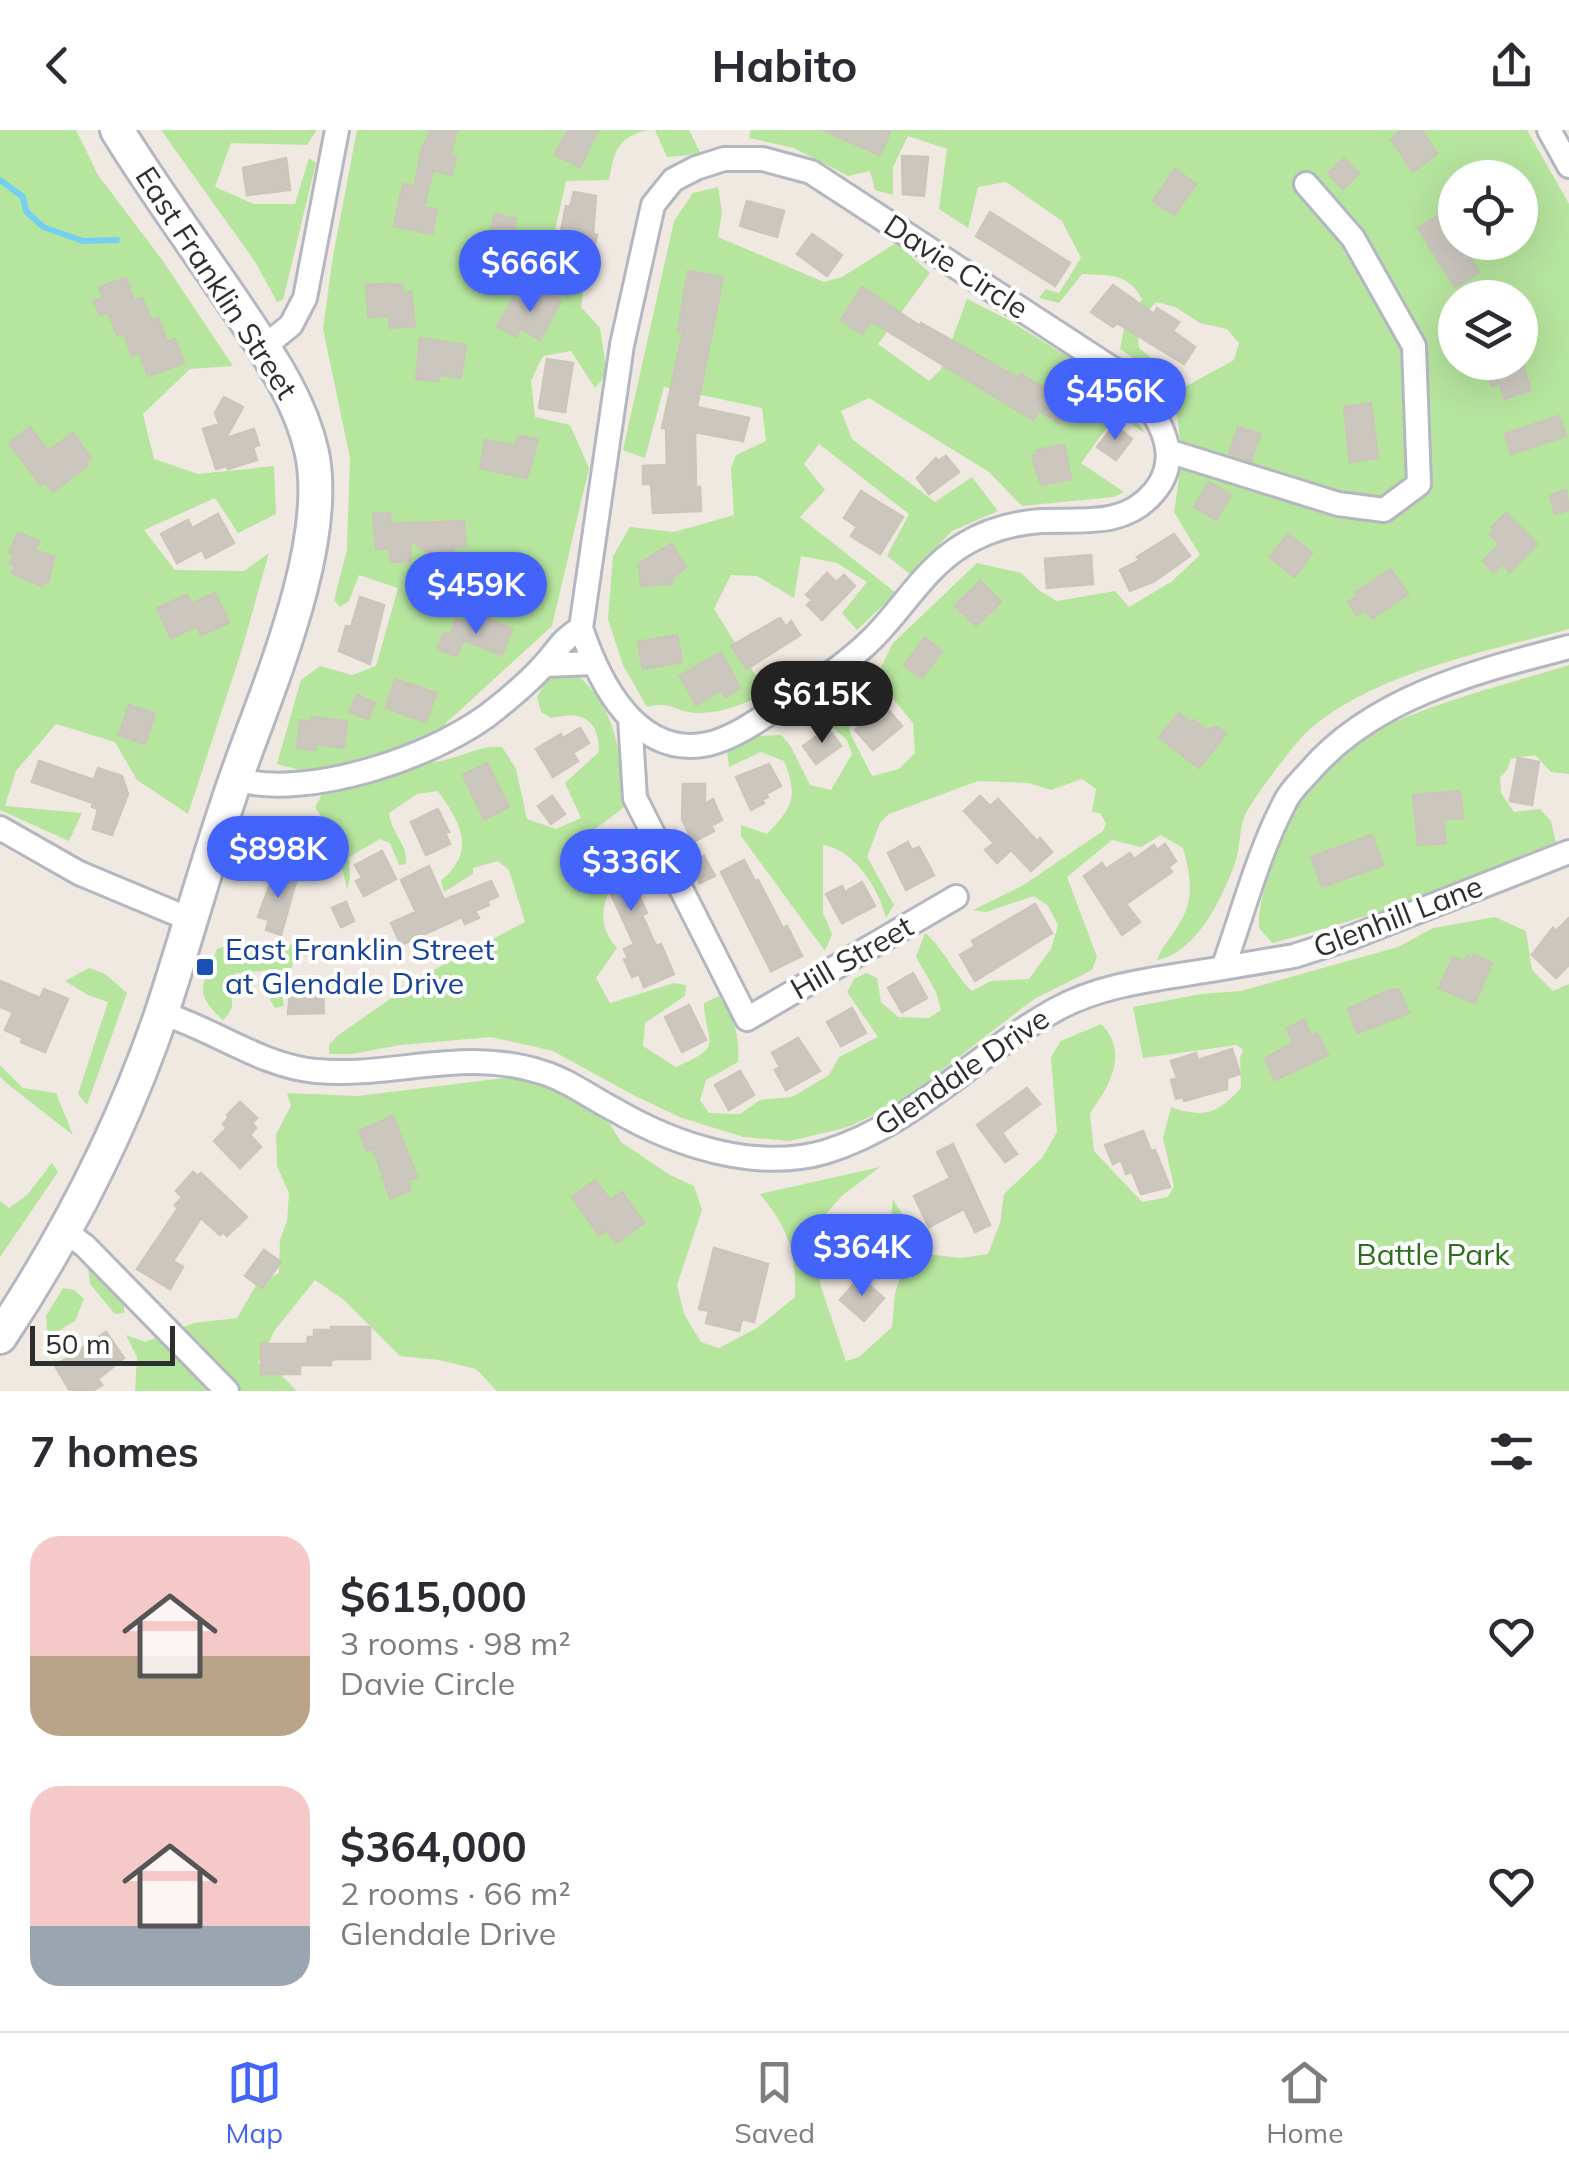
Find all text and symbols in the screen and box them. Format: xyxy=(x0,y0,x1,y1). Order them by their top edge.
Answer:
text: Habito xyxy=(712,37,857,93)
icon: back xyxy=(30,38,85,93)
icon: share xyxy=(1484,38,1539,93)
street label: East Franklin Street xyxy=(128,159,306,406)
map controls xyxy=(1438,160,1538,380)
button: locate xyxy=(1438,160,1538,260)
street label: Davie Circle xyxy=(877,206,1036,327)
pin: $666K xyxy=(460,230,600,315)
text: $666K xyxy=(481,242,579,282)
button: layers xyxy=(1438,280,1538,380)
pin: $456K xyxy=(1045,358,1185,443)
text: $456K xyxy=(1066,370,1164,410)
pin: $459K xyxy=(406,552,546,637)
text: $459K xyxy=(427,564,525,604)
pin: $615K xyxy=(752,661,892,746)
text: $615K xyxy=(773,673,871,713)
pin: $898K xyxy=(208,816,348,901)
text: $898K xyxy=(229,828,327,868)
pin: $336K xyxy=(561,829,701,914)
text: $336K xyxy=(582,841,680,881)
street label: Glenhill Lane xyxy=(1308,866,1488,966)
street label: Hill Street xyxy=(783,907,920,1007)
place label: East Franklin Street at Glendale Drive xyxy=(225,930,494,1002)
marker: East Franklin Street at Glendale Drive xyxy=(194,956,216,978)
street label: Glendale Drive xyxy=(867,999,1056,1144)
pin: $364K xyxy=(792,1214,932,1299)
text: $364K xyxy=(813,1226,911,1266)
park label: Battle Park xyxy=(1356,1235,1510,1273)
scale bar xyxy=(30,1321,175,1366)
text: 50 m xyxy=(45,1326,111,1361)
icon: filters xyxy=(1484,1424,1539,1479)
text: 7 homes xyxy=(30,1425,199,1478)
text: $615,000 xyxy=(340,1570,527,1623)
icon: home xyxy=(110,1576,230,1696)
icon: heart xyxy=(1484,1609,1539,1664)
text: 3 rooms · 98 m² xyxy=(340,1623,571,1663)
text: Davie Circle xyxy=(340,1663,515,1703)
text: $364,000 xyxy=(340,1820,527,1873)
icon: home xyxy=(110,1826,230,1946)
icon: heart xyxy=(1484,1859,1539,1914)
text: 2 rooms · 66 m² xyxy=(340,1873,571,1913)
text: Glendale Drive xyxy=(340,1913,556,1953)
tab: Map xyxy=(226,2055,283,2150)
tab: Saved xyxy=(734,2055,815,2150)
tab: Home xyxy=(1266,2055,1343,2150)

